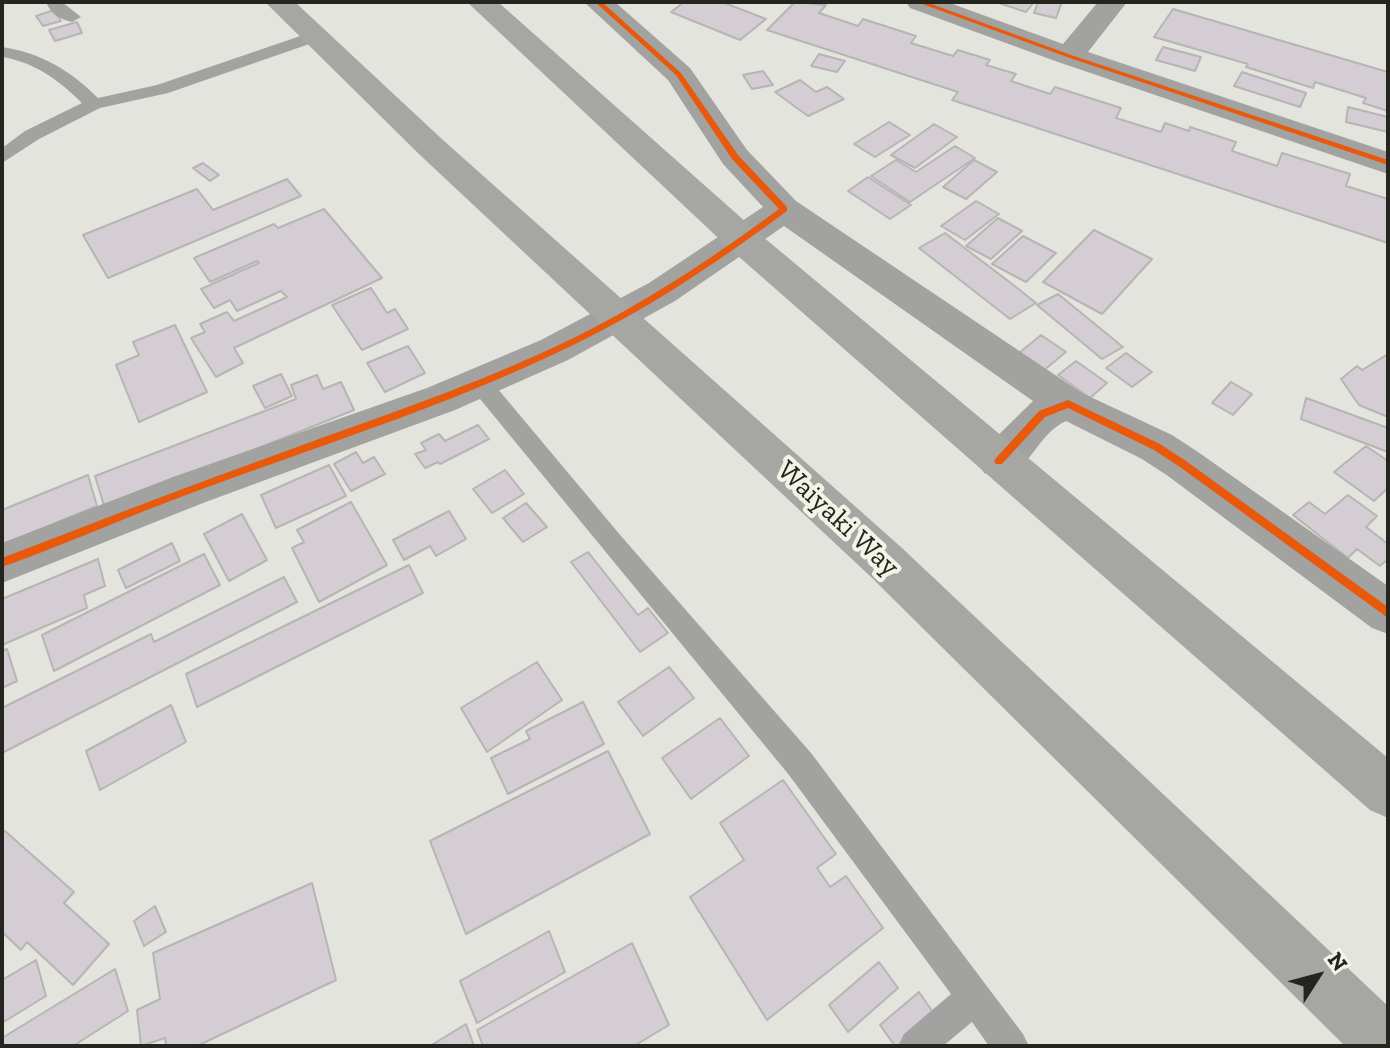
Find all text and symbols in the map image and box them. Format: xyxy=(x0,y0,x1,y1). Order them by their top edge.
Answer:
street label: Waiyaki Way xyxy=(770,454,906,584)
north arrow xyxy=(1278,936,1358,1016)
text: N xyxy=(1322,947,1354,976)

